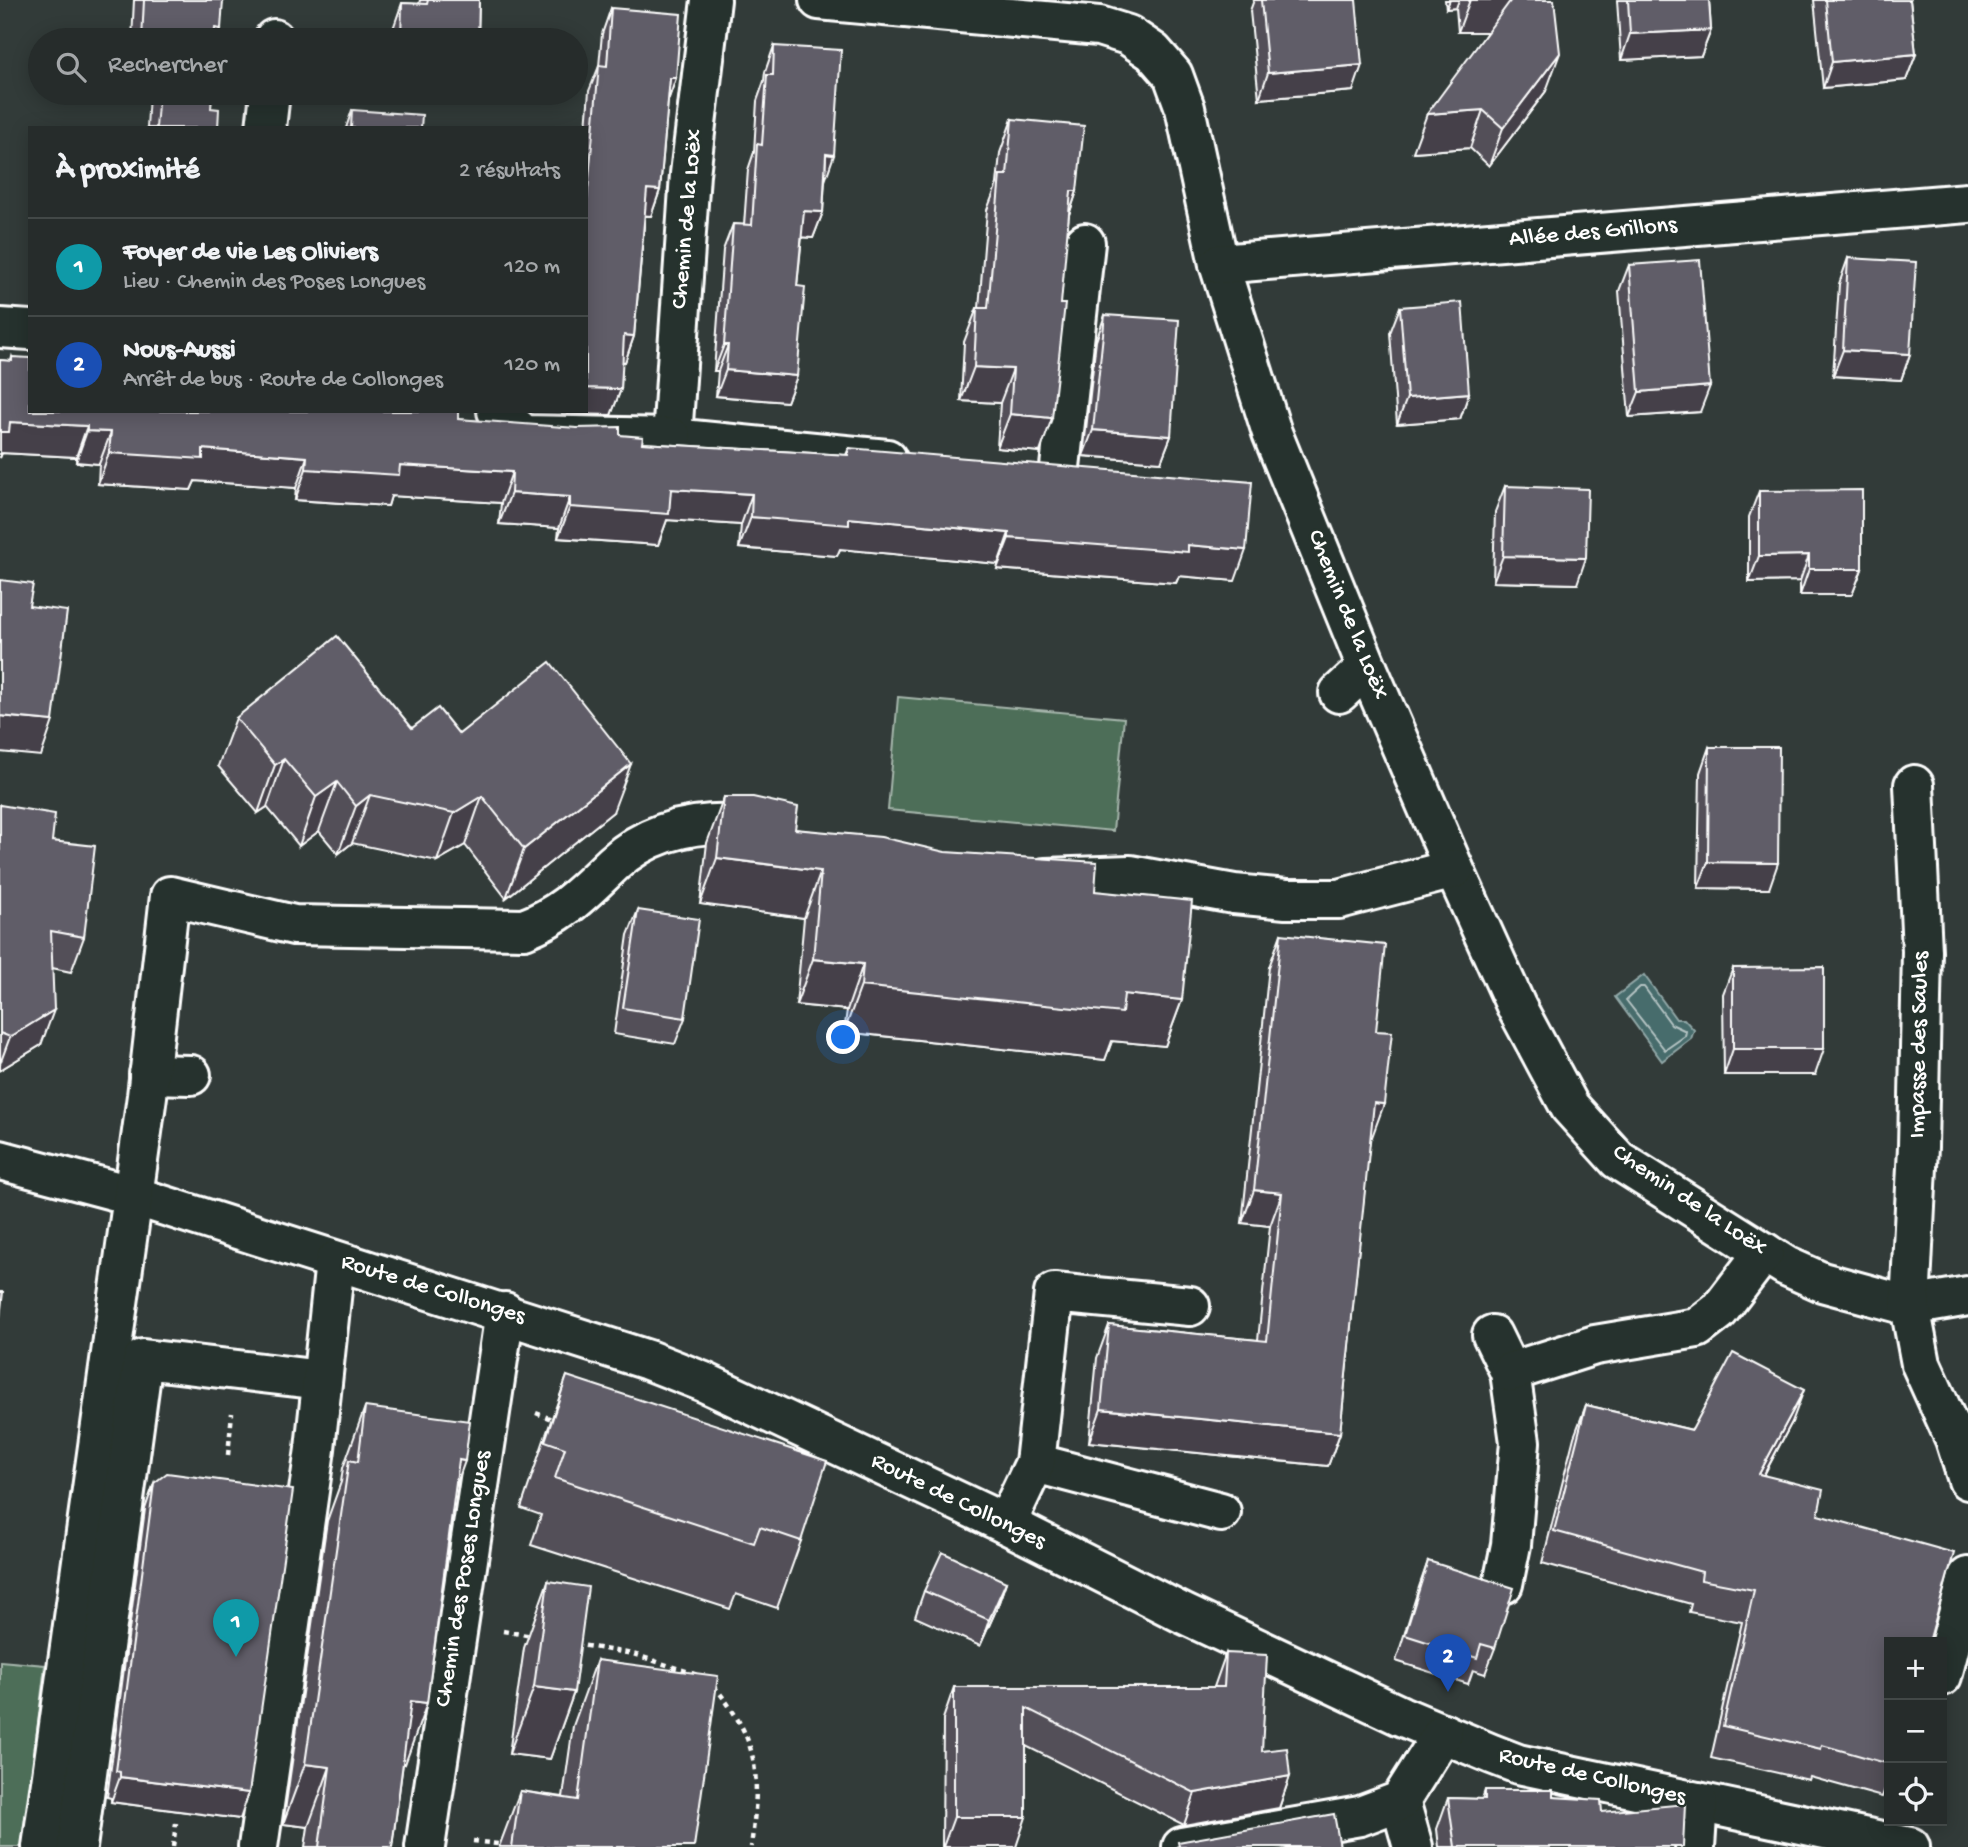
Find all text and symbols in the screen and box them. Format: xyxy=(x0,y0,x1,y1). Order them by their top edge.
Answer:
search box xyxy=(28,28,588,105)
icon: search xyxy=(52,48,90,86)
text: Rechercher xyxy=(108,51,226,82)
street label: Chemin de la Loëx xyxy=(666,128,710,310)
text: À proximité xyxy=(56,154,200,189)
text: 2 résultats xyxy=(459,158,560,185)
street label: Allée des Grillons xyxy=(1508,211,1679,255)
text: Foyer de vie Les Oliviers xyxy=(123,238,378,269)
text: 1 xyxy=(74,254,84,281)
text: 120 m xyxy=(505,254,560,281)
text: Lieu · Chemin des Poses Longues xyxy=(123,269,425,296)
text: Nous-Aussi xyxy=(123,336,236,367)
text: 2 xyxy=(73,352,85,379)
text: 120 m xyxy=(505,352,560,379)
text: Arrêt de bus · Route de Collonges xyxy=(123,367,443,394)
street label: Chemin de la Loëx xyxy=(1300,526,1394,704)
street label: Impasse des Saules xyxy=(1904,950,1936,1139)
your location xyxy=(826,1020,860,1054)
street label: Chemin de la Loëx xyxy=(1606,1139,1772,1264)
street label: Route de Collonges xyxy=(337,1248,530,1332)
street label: Route de Collonges xyxy=(866,1447,1051,1557)
street label: Chemin des Poses Longues xyxy=(429,1448,499,1709)
pin: 1 xyxy=(213,1599,259,1657)
pin: 2 xyxy=(1425,1634,1471,1692)
map controls xyxy=(1884,1637,1947,1826)
button: + xyxy=(1884,1637,1947,1700)
button: − xyxy=(1884,1700,1947,1763)
street label: Route de Collonges xyxy=(1496,1741,1689,1813)
button: locate xyxy=(1884,1763,1947,1826)

